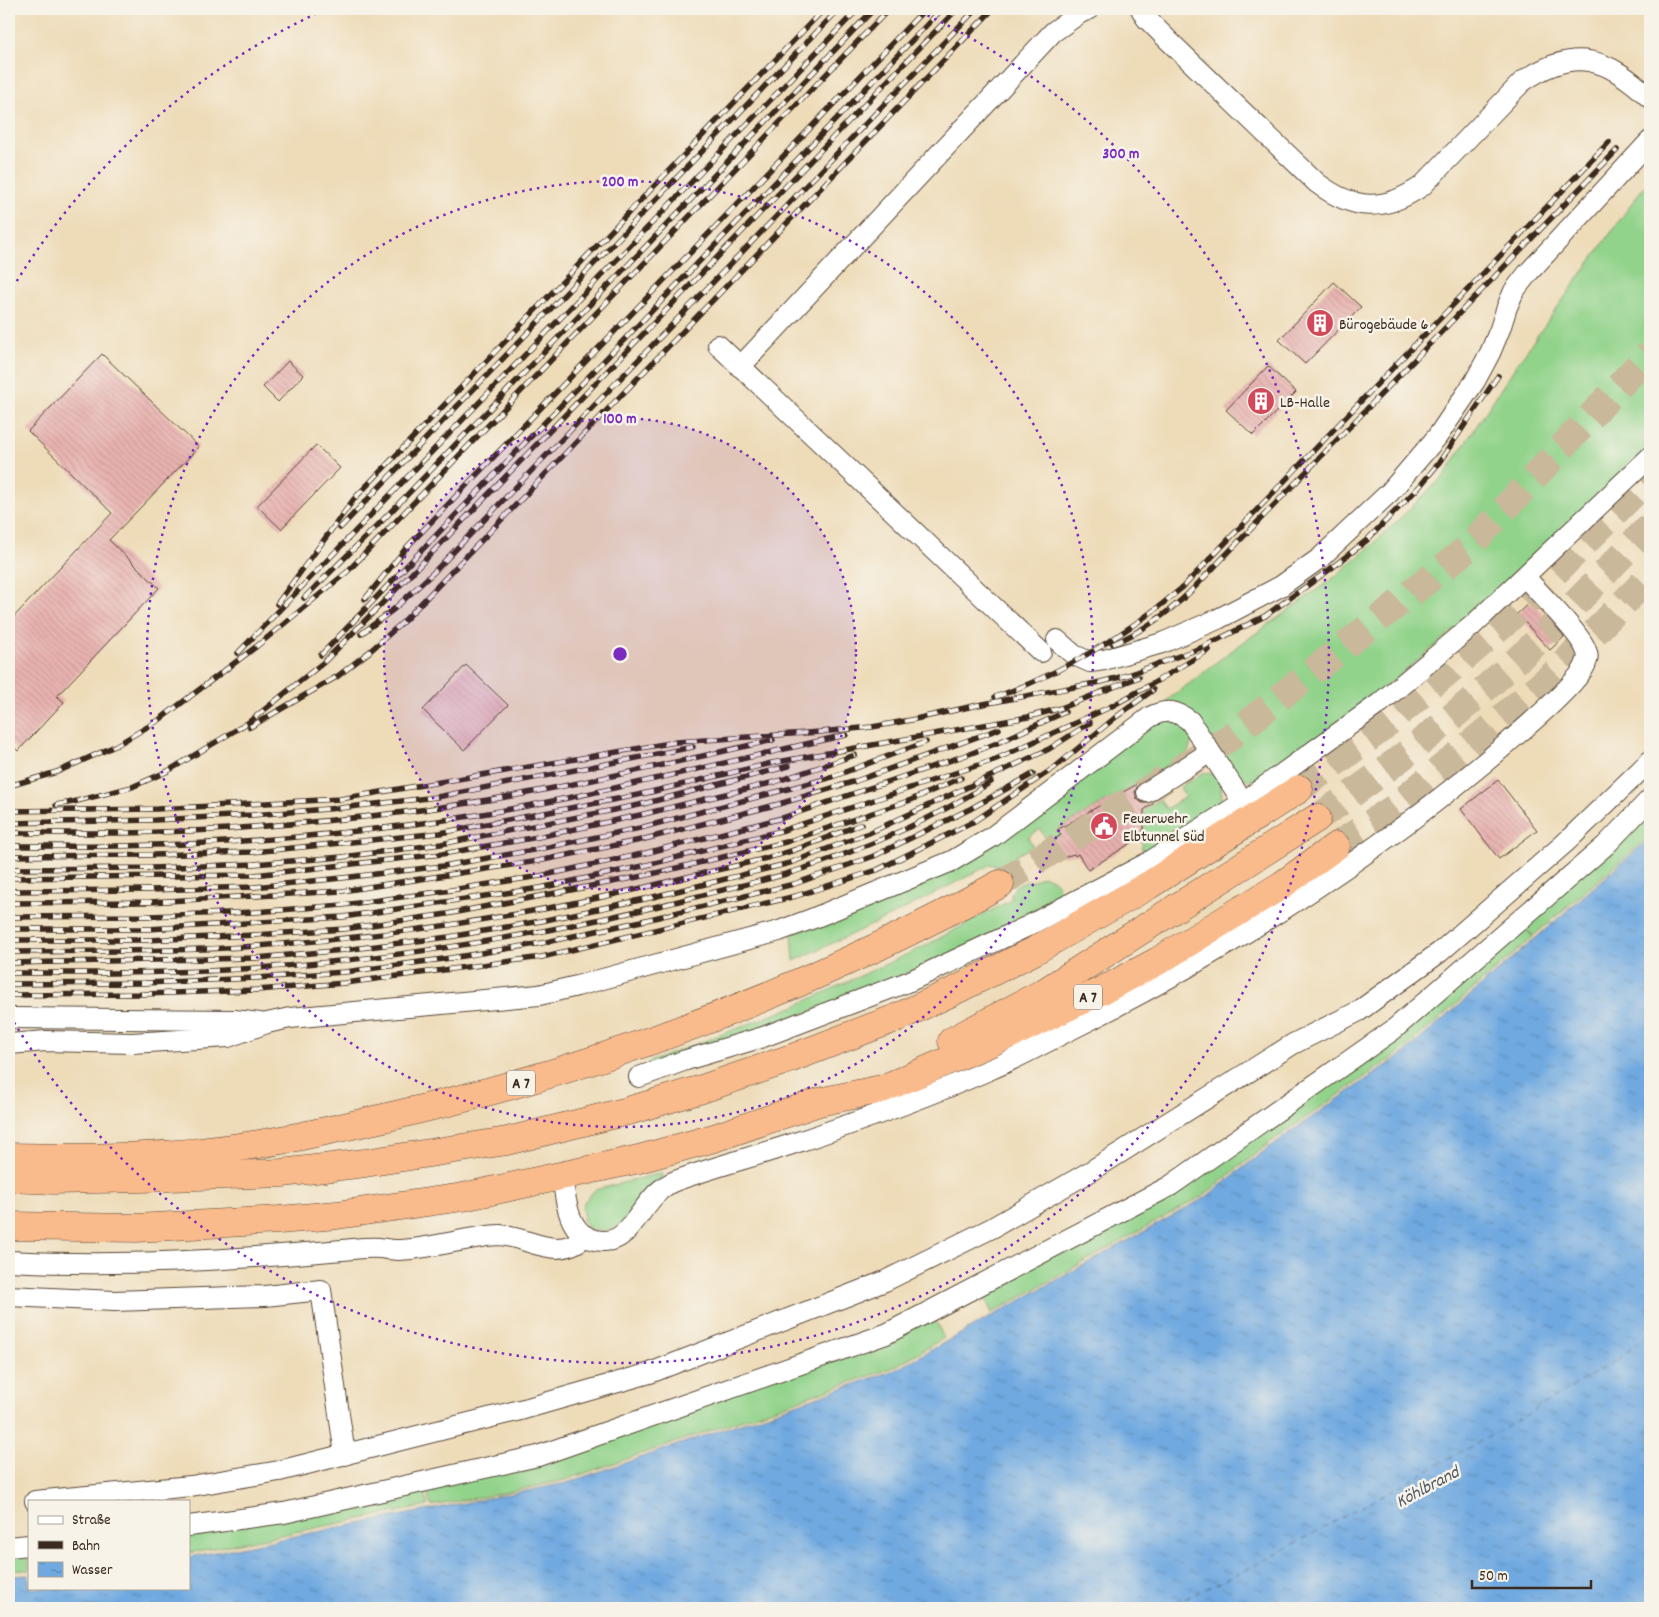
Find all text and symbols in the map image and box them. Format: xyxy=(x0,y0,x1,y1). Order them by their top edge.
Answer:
text: 300 m xyxy=(1103,144,1139,166)
text: 200 m xyxy=(602,172,638,194)
building icon: Bürogebäude 6 xyxy=(1305,308,1335,338)
place label: Bürogebäude 6 xyxy=(1339,314,1429,337)
building icon: LB-Halle xyxy=(1246,386,1276,416)
place label: LB-Halle xyxy=(1280,392,1330,415)
text: 100 m xyxy=(603,409,637,431)
centre of rings xyxy=(611,645,629,663)
place label: Feuerwehr Elbtunnel Süd xyxy=(1123,808,1205,849)
public building icon: Feuerwehr Elbtunnel Süd xyxy=(1089,811,1119,841)
road number: A 7 xyxy=(1074,984,1102,1010)
road number: A 7 xyxy=(507,1070,535,1096)
water label: Köhlbrand xyxy=(1392,1460,1467,1515)
legend xyxy=(28,1500,190,1590)
text: Straße xyxy=(72,1510,111,1532)
text: Bahn xyxy=(72,1536,100,1558)
scale bar xyxy=(1472,1557,1590,1589)
text: Wasser xyxy=(72,1560,113,1582)
text: 50 m xyxy=(1479,1566,1508,1588)

